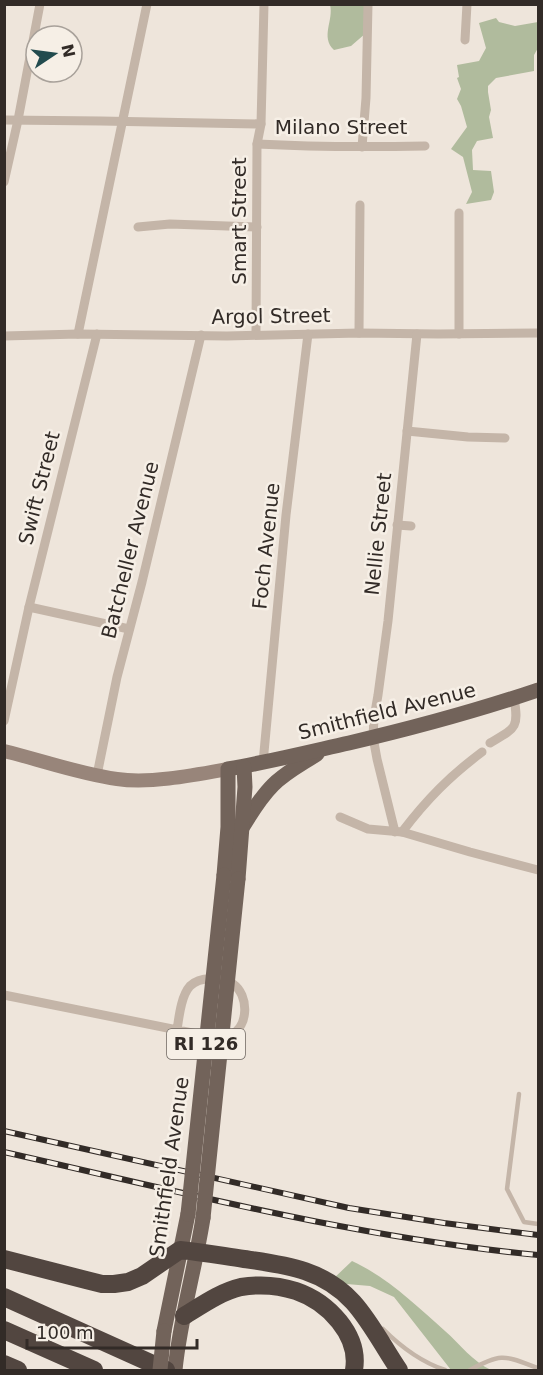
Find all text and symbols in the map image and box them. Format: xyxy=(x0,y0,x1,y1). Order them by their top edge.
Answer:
north arrow xyxy=(24,24,84,84)
text: N xyxy=(57,42,79,59)
street label: Milano Street xyxy=(275,115,407,139)
street label: Smart Street xyxy=(227,157,251,285)
street label: Argol Street xyxy=(211,303,331,329)
street label: Swift Street xyxy=(13,429,65,547)
street label: Batcheller Avenue xyxy=(96,459,164,641)
street label: Nellie Street xyxy=(360,471,396,597)
street label: Foch Avenue xyxy=(247,481,285,611)
street label: Smithfield Avenue xyxy=(296,677,478,745)
road number: RI 126 xyxy=(167,1029,245,1059)
street label: Smithfield Avenue xyxy=(144,1075,194,1259)
scale bar xyxy=(27,1312,196,1350)
text: 100 m xyxy=(36,1322,94,1343)

